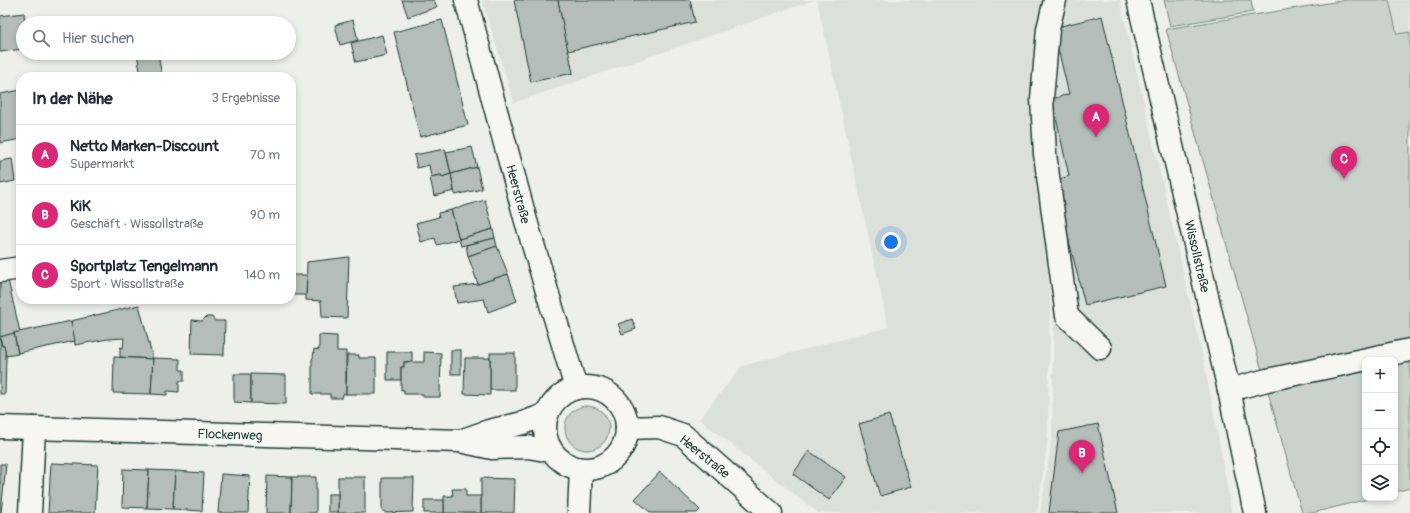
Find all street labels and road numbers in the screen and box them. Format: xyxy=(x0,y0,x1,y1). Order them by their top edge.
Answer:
street label: Heerstraße xyxy=(502,163,533,226)
street label: Wissollstraße xyxy=(1181,219,1213,295)
street label: Flockenweg xyxy=(197,426,263,444)
street label: Heerstraße xyxy=(676,432,733,482)

